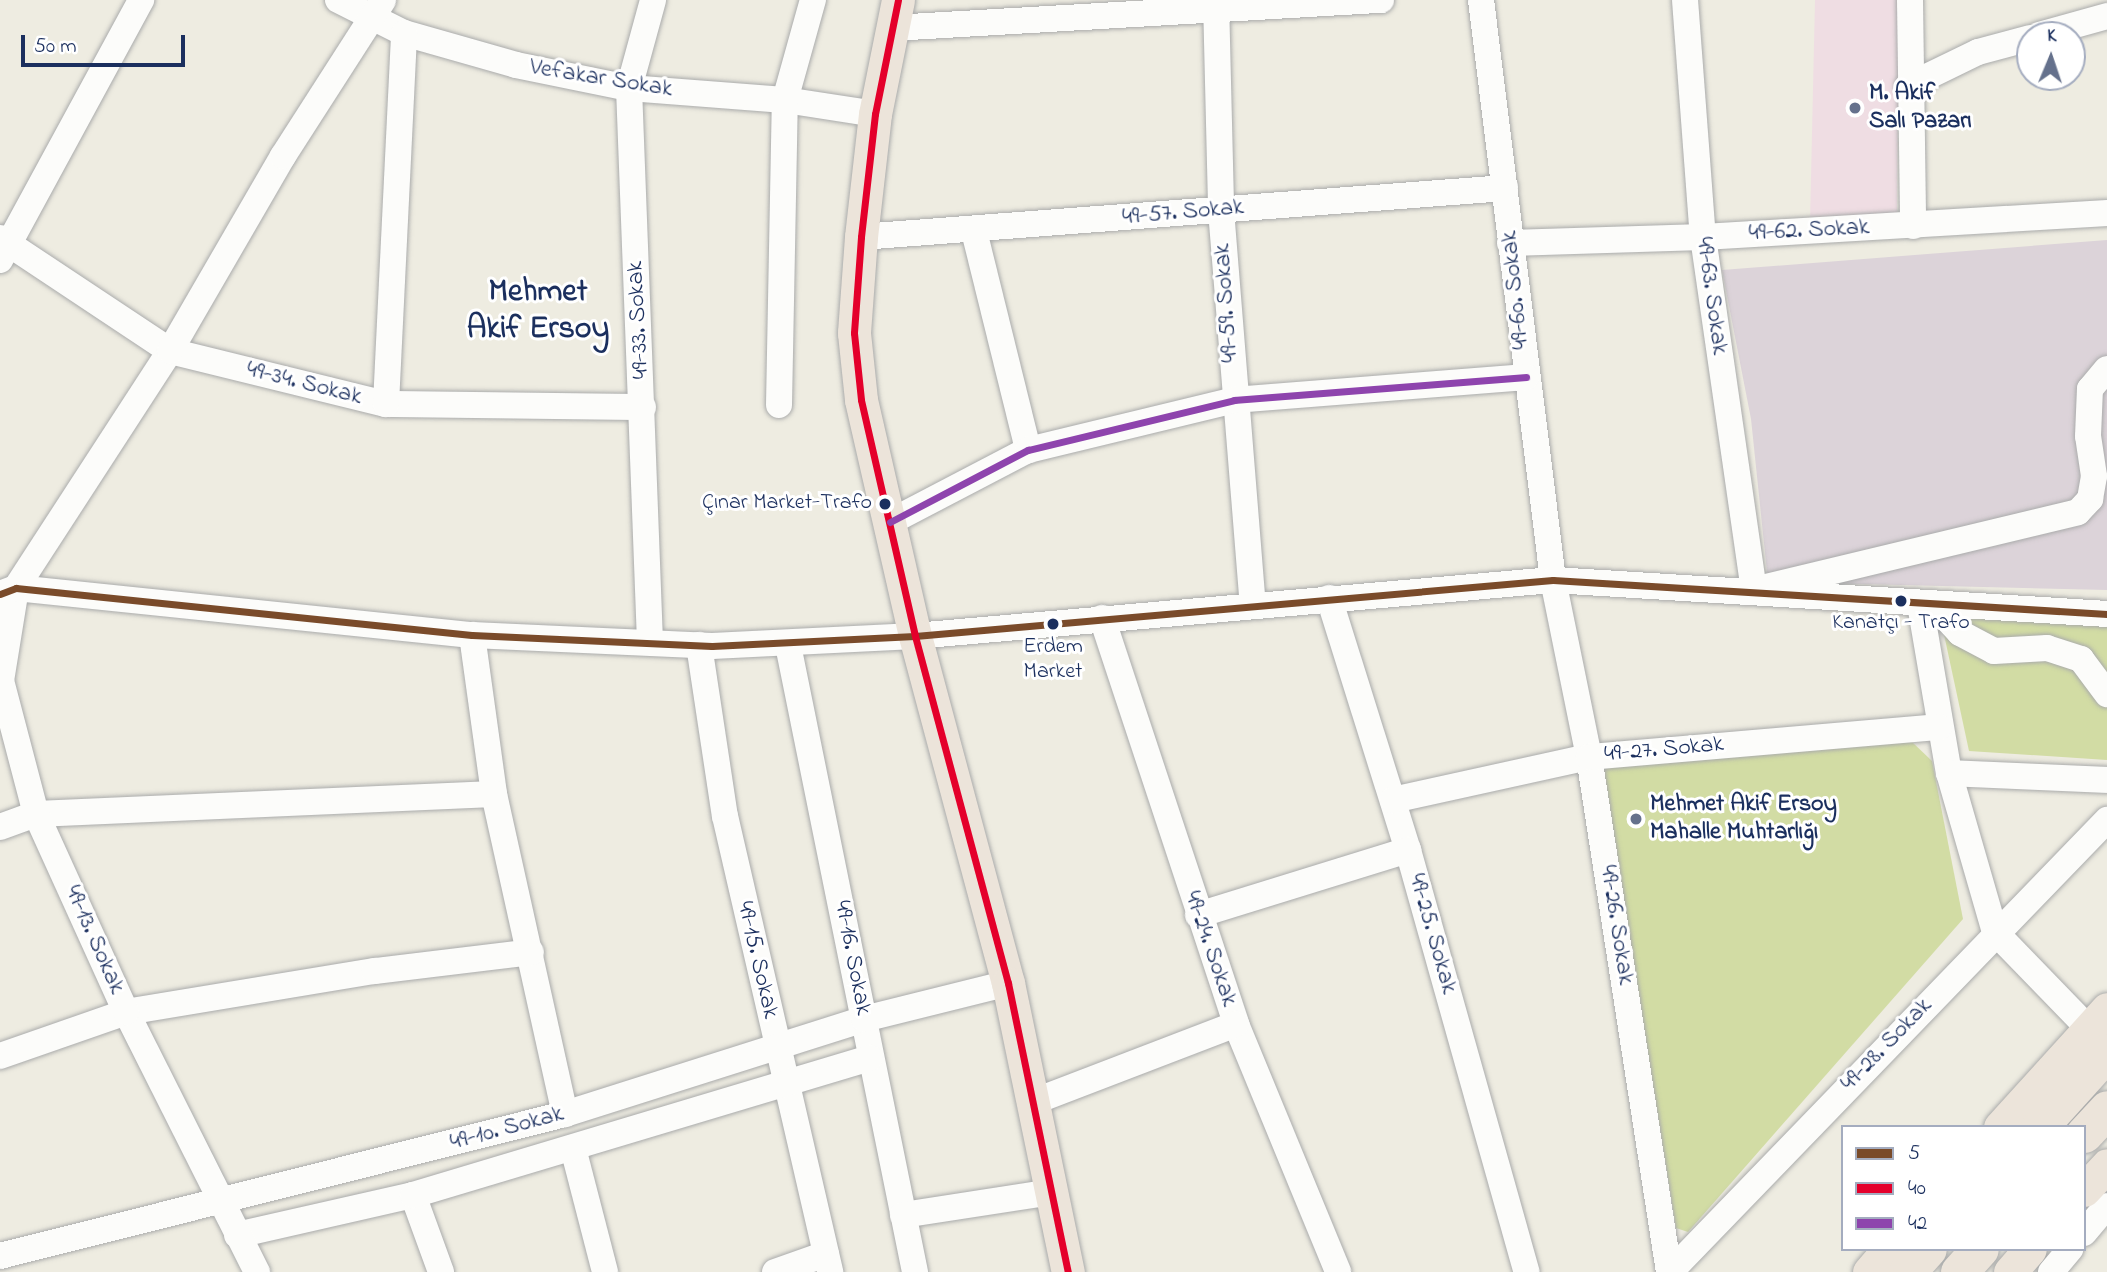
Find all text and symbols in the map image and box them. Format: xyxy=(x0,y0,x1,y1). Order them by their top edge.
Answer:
scale bar xyxy=(24,21,189,65)
north arrow xyxy=(2016,21,2086,91)
text: K xyxy=(2047,23,2057,50)
text: 50 m xyxy=(34,32,77,62)
street label: Vefakar Sokak xyxy=(528,53,674,105)
place label: M. Akif Salı Pazarı xyxy=(1869,80,1972,136)
marker: M. Akif Salı Pazarı xyxy=(1847,100,1863,116)
street label: 49-57. Sokak xyxy=(1121,193,1245,233)
street label: 49-62. Sokak xyxy=(1748,213,1870,249)
street label: 49-60. Sokak xyxy=(1495,229,1537,351)
street label: 49-63. Sokak xyxy=(1688,235,1734,357)
street label: 49-59. Sokak xyxy=(1208,243,1246,363)
street label: 49-33. Sokak xyxy=(622,260,656,380)
district label: Mehmet Akif Ersoy xyxy=(467,275,609,350)
street label: 49-34. Sokak xyxy=(243,356,365,412)
place label: Çınar Market-Trafo xyxy=(702,491,872,517)
marker: Çınar Market-Trafo xyxy=(878,497,892,511)
marker: Kanatçı - Trafo xyxy=(1894,594,1908,608)
place label: Kanatçı - Trafo xyxy=(1832,611,1970,637)
marker: Erdem Market xyxy=(1046,617,1060,631)
place label: Erdem Market xyxy=(1023,634,1083,686)
street label: 49-27. Sokak xyxy=(1603,730,1725,770)
place label: Mehmet Akif Ersoy Mahalle Muhtarlığı xyxy=(1650,791,1837,847)
marker: Mehmet Akif Ersoy Mahalle Muhtarlığı xyxy=(1628,811,1644,827)
street label: 49-26. Sokak xyxy=(1592,863,1640,987)
street label: 49-25. Sokak xyxy=(1401,871,1463,997)
street label: 49-13. Sokak xyxy=(57,881,131,999)
street label: 49-24. Sokak xyxy=(1177,888,1243,1010)
street label: 49-16. Sokak xyxy=(827,898,877,1018)
street label: 49-15. Sokak xyxy=(730,899,784,1021)
street label: 49-28. Sokak xyxy=(1835,992,1939,1098)
street label: 49-10. Sokak xyxy=(447,1100,567,1158)
legend xyxy=(1841,1125,2086,1251)
text: 5 xyxy=(1908,1139,1920,1169)
text: 40 xyxy=(1908,1174,1926,1204)
text: 42 xyxy=(1908,1209,1927,1239)

